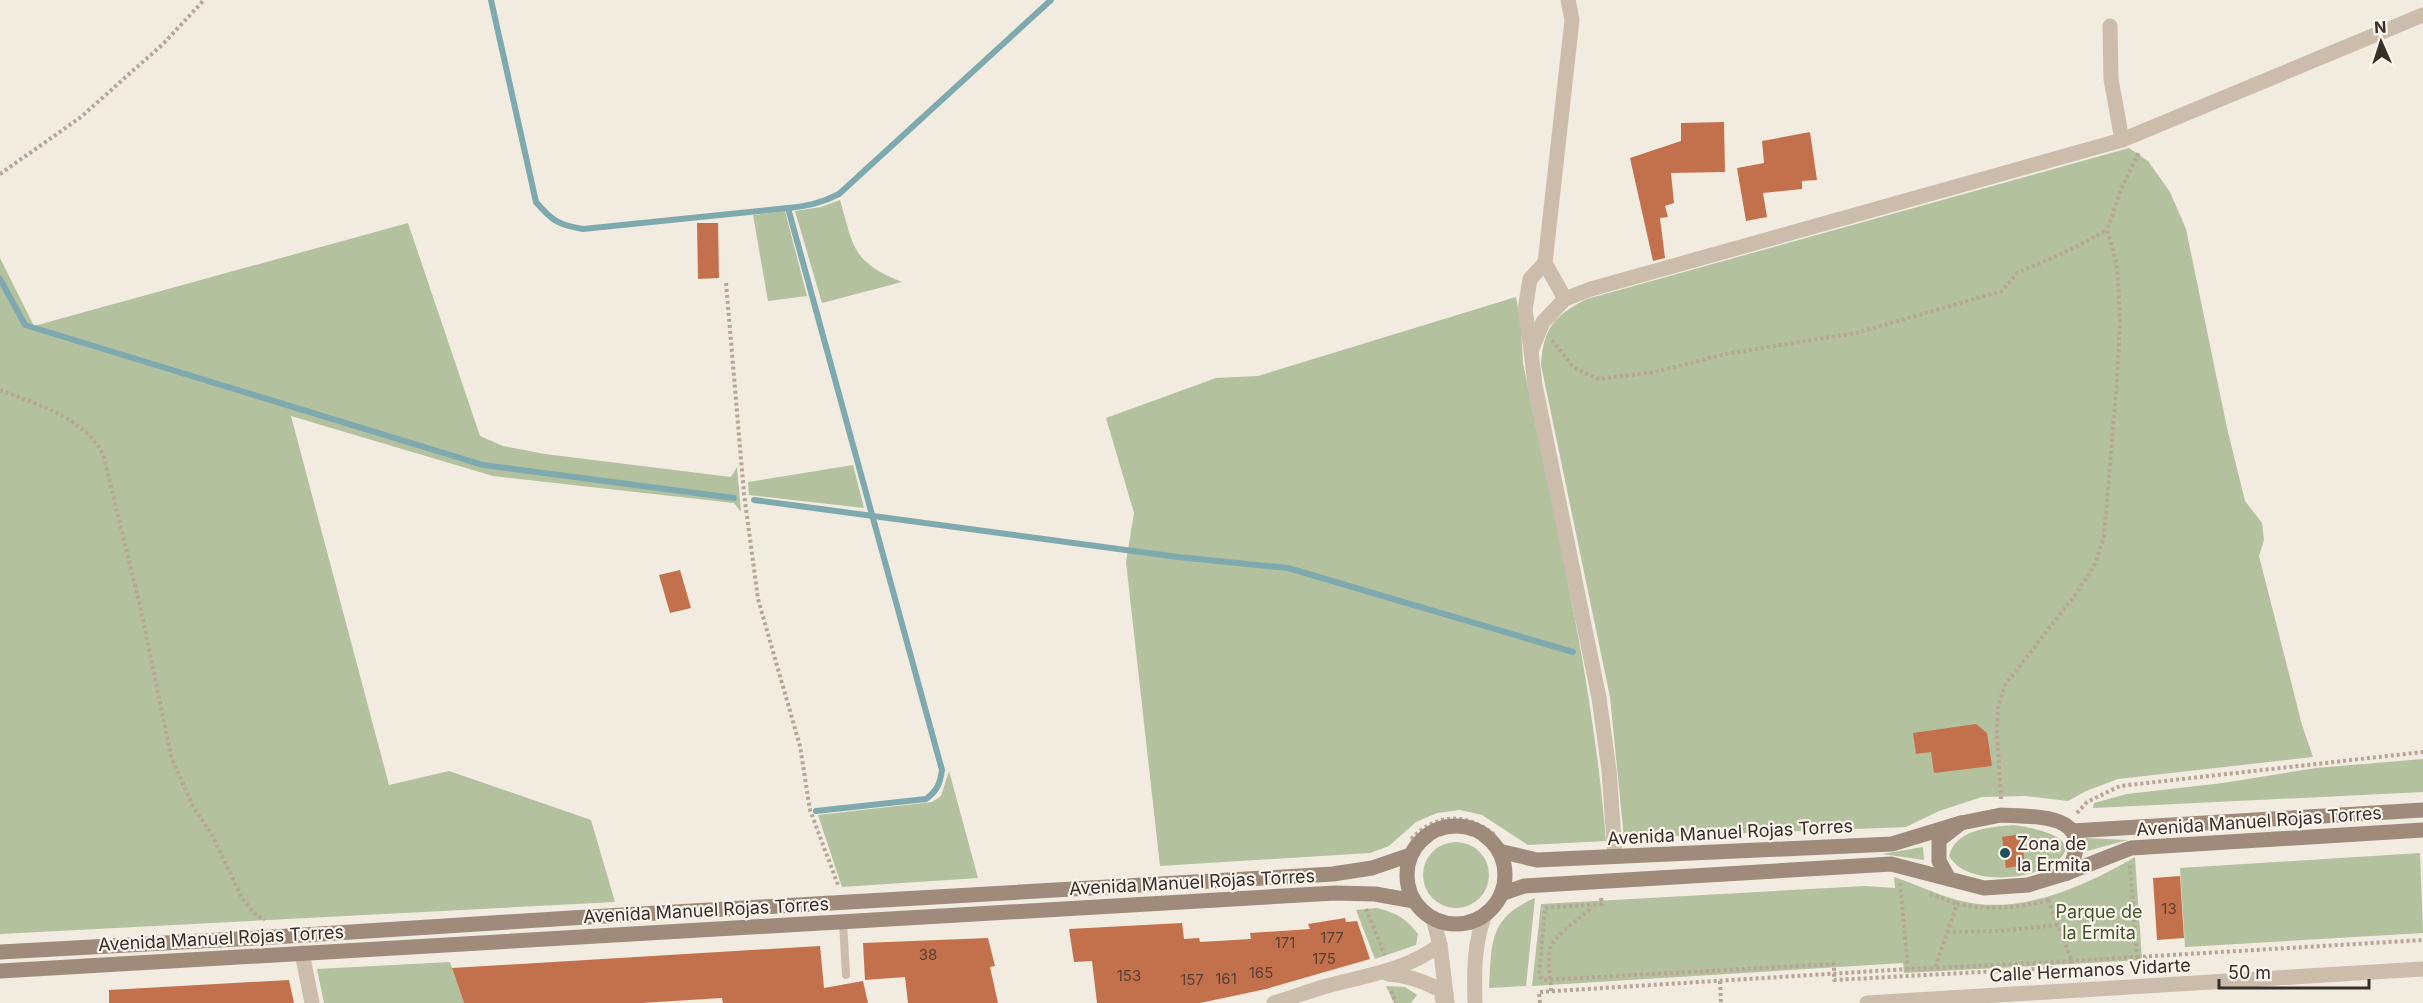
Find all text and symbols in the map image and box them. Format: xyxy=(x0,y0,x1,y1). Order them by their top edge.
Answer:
north arrow xyxy=(2351,12,2411,72)
text: N xyxy=(2374,17,2387,37)
street label: Avenida Manuel Rojas Torres xyxy=(2136,802,2382,840)
street label: Avenida Manuel Rojas Torres xyxy=(1607,815,1853,849)
place label: Zona de la Ermita xyxy=(2017,833,2091,875)
marker: Zona de la Ermita xyxy=(1998,846,2012,860)
street label: Avenida Manuel Rojas Torres xyxy=(1069,865,1315,899)
street label: Avenida Manuel Rojas Torres xyxy=(583,893,829,927)
house number: 13 xyxy=(2161,899,2177,918)
park label: Parque de la Ermita xyxy=(2056,901,2142,943)
street label: Avenida Manuel Rojas Torres xyxy=(98,921,344,955)
house number: 177 xyxy=(1320,928,1344,947)
house number: 171 xyxy=(1275,933,1295,952)
house number: 38 xyxy=(919,945,937,964)
house number: 175 xyxy=(1312,949,1336,968)
scale bar xyxy=(2219,952,2369,990)
street label: Calle Hermanos Vidarte xyxy=(1989,954,2191,986)
text: 50 m xyxy=(2228,962,2271,983)
house number: 165 xyxy=(1249,963,1273,982)
house number: 153 xyxy=(1117,966,1141,985)
house number: 161 xyxy=(1215,969,1237,988)
house number: 157 xyxy=(1180,970,1204,989)

